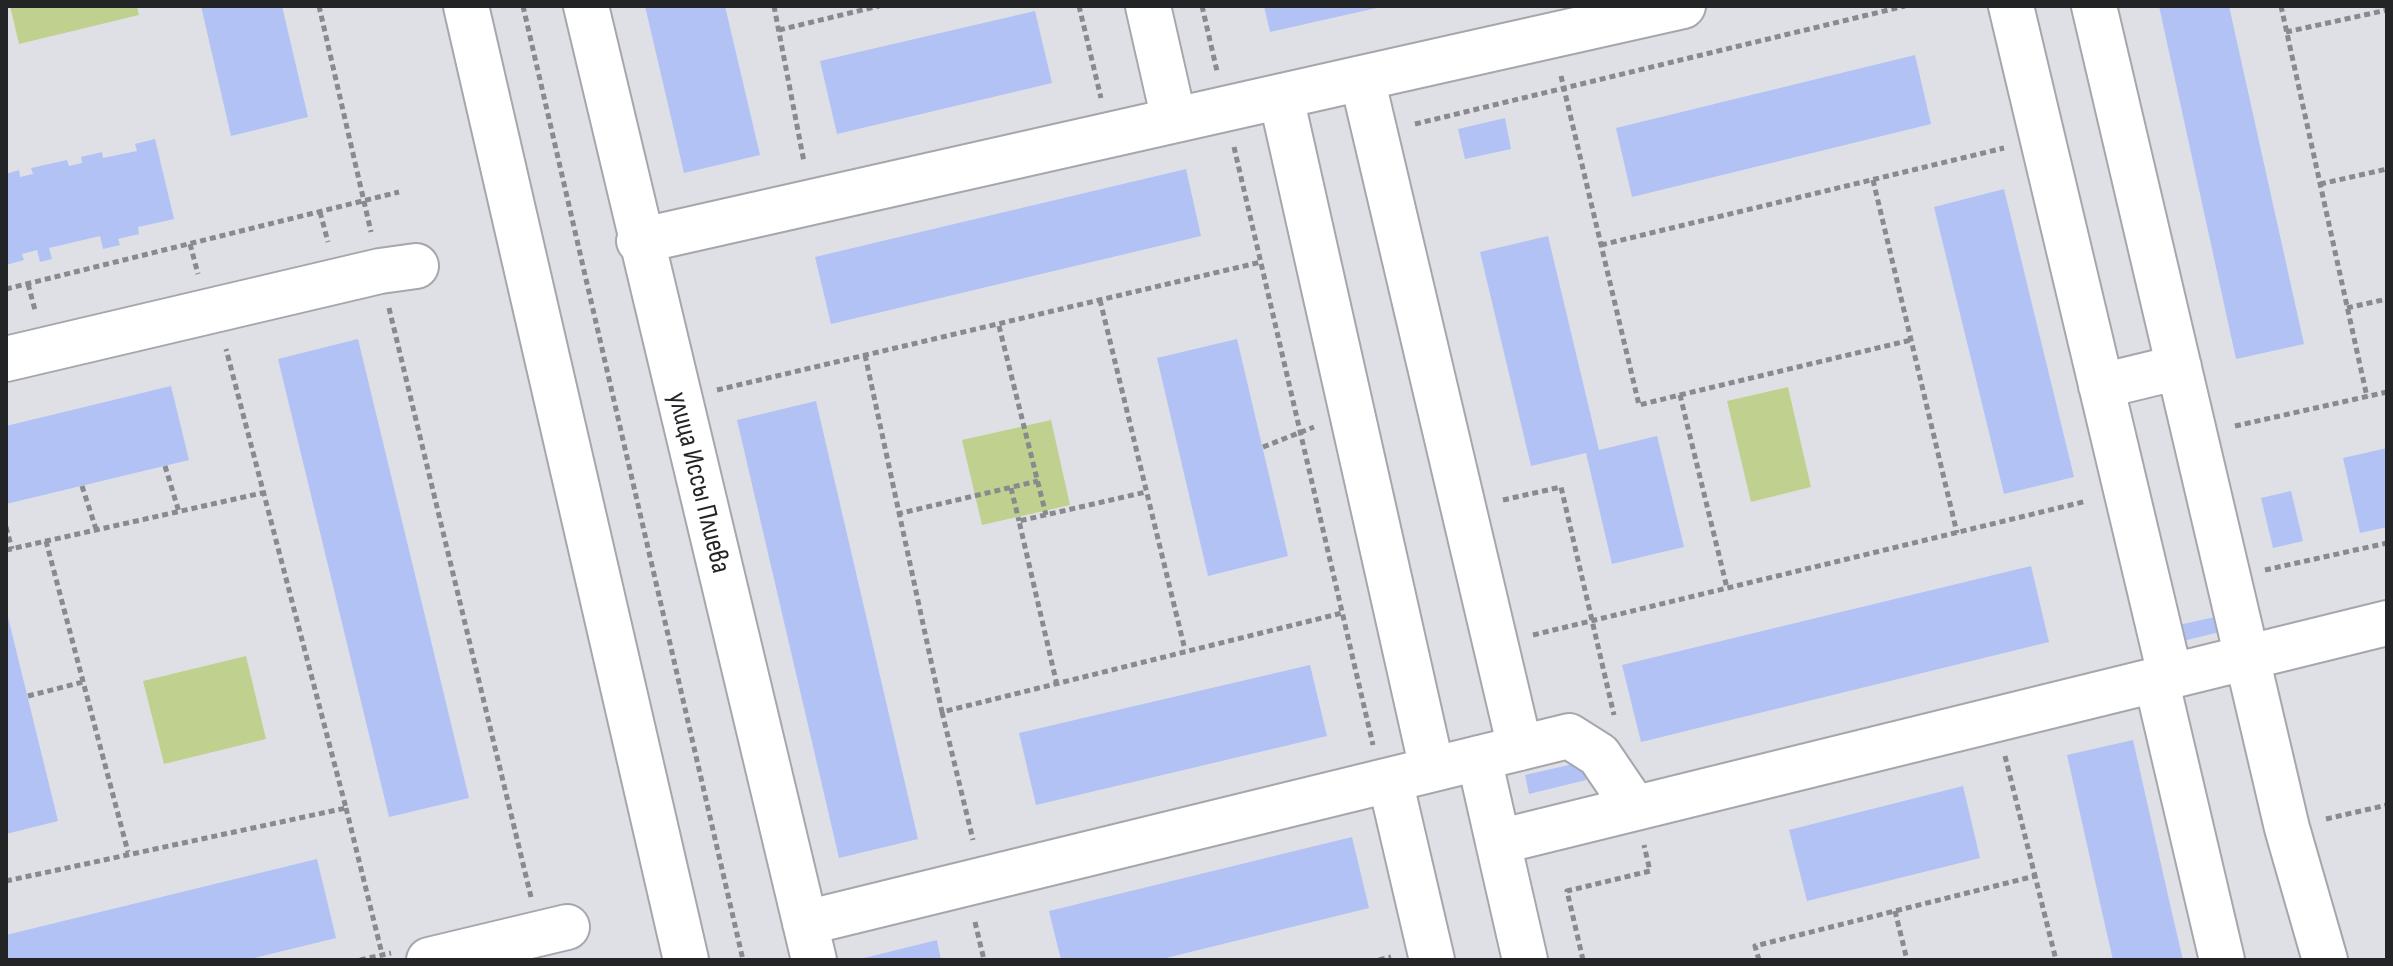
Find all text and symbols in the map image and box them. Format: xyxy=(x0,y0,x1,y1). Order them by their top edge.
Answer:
street label: улица Иссы Плиева xyxy=(659,389,737,577)

